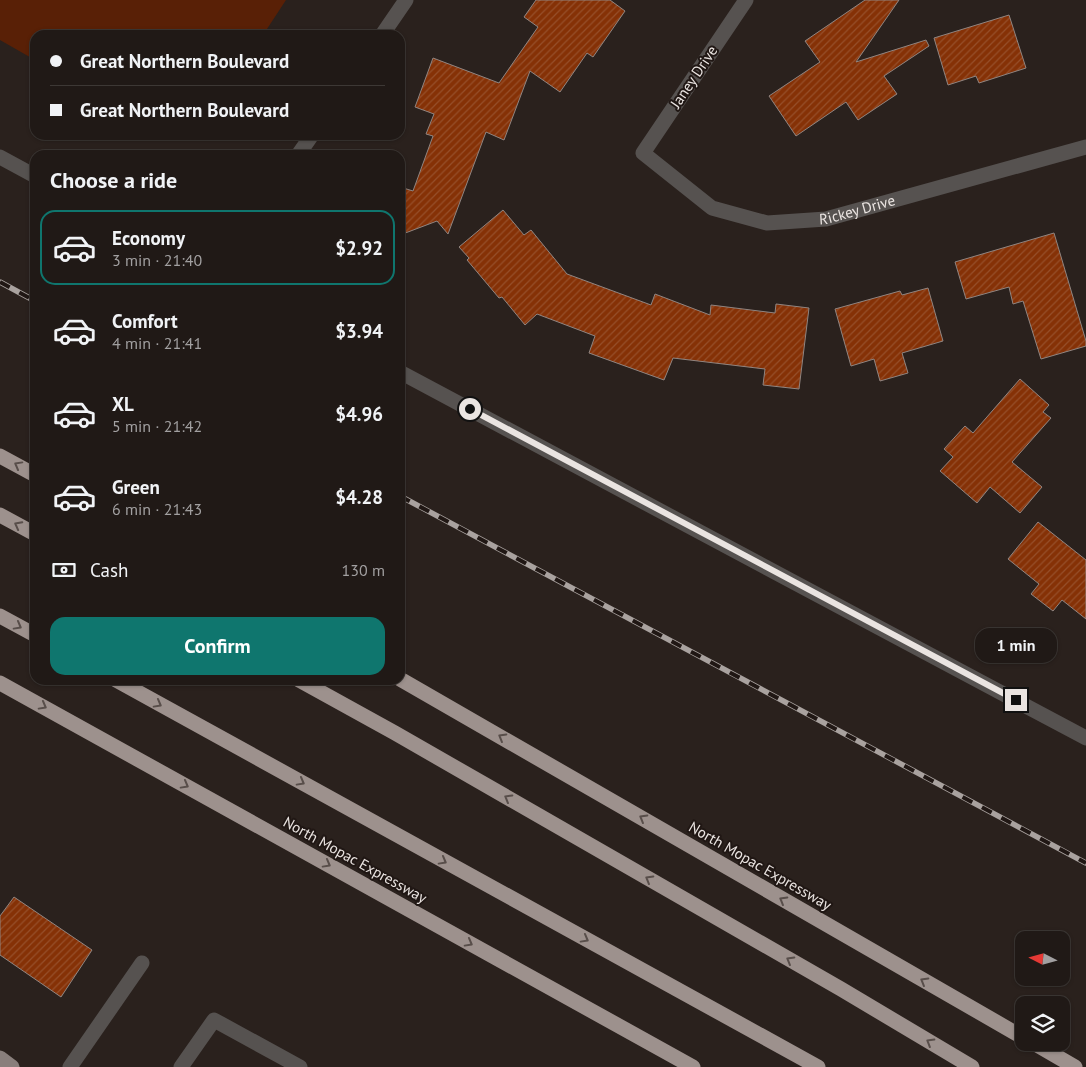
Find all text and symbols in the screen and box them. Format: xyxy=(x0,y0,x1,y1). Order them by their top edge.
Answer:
street label: Janey Drive xyxy=(665,42,721,112)
text: Great Northern Boulevard xyxy=(80,49,289,73)
text: Great Northern Boulevard xyxy=(80,98,289,122)
text: Choose a ride xyxy=(50,166,177,194)
street label: Rickey Drive xyxy=(818,190,897,228)
icon: car xyxy=(52,225,97,270)
text: Economy xyxy=(112,226,185,250)
text: $2.92 xyxy=(335,236,383,260)
text: 3 min · 21:40 xyxy=(112,250,202,270)
icon: car xyxy=(52,308,97,353)
text: Comfort xyxy=(112,309,178,333)
text: $3.94 xyxy=(335,319,383,343)
text: 4 min · 21:41 xyxy=(112,333,202,353)
icon: car xyxy=(52,391,97,436)
text: XL xyxy=(112,392,134,416)
route start xyxy=(459,398,481,420)
text: $4.96 xyxy=(335,402,383,426)
text: 5 min · 21:42 xyxy=(112,416,202,436)
one-way arrow xyxy=(14,461,23,471)
icon: car xyxy=(52,474,97,519)
text: Green xyxy=(112,475,160,499)
text: $4.28 xyxy=(335,485,383,509)
text: 6 min · 21:43 xyxy=(112,499,202,519)
one-way arrow xyxy=(14,521,23,531)
icon: cash xyxy=(50,556,78,584)
text: Cash xyxy=(90,558,128,582)
text: 130 m xyxy=(342,560,385,580)
button: Confirm xyxy=(50,617,385,675)
one-way arrow xyxy=(12,619,21,629)
callout: 1 min xyxy=(975,628,1057,662)
text: 1 min xyxy=(996,635,1036,655)
route end xyxy=(1005,689,1027,711)
one-way arrow xyxy=(153,697,162,707)
one-way arrow xyxy=(37,700,46,710)
one-way arrow xyxy=(498,734,507,744)
one-way arrow xyxy=(295,776,304,786)
one-way arrow xyxy=(179,779,188,789)
one-way arrow xyxy=(505,794,514,804)
street label: North Mopac Expressway xyxy=(280,812,430,907)
one-way arrow xyxy=(639,815,648,825)
street label: North Mopac Expressway xyxy=(686,817,835,914)
one-way arrow xyxy=(438,854,447,864)
one-way arrow xyxy=(322,858,331,868)
one-way arrow xyxy=(646,875,655,885)
one-way arrow xyxy=(780,896,789,906)
north arrow xyxy=(1015,931,1070,986)
map controls xyxy=(1015,931,1070,1051)
one-way arrow xyxy=(580,933,589,943)
one-way arrow xyxy=(464,936,473,946)
one-way arrow xyxy=(787,956,796,966)
one-way arrow xyxy=(921,977,930,987)
button: layers xyxy=(1015,996,1070,1051)
one-way arrow xyxy=(927,1039,936,1049)

